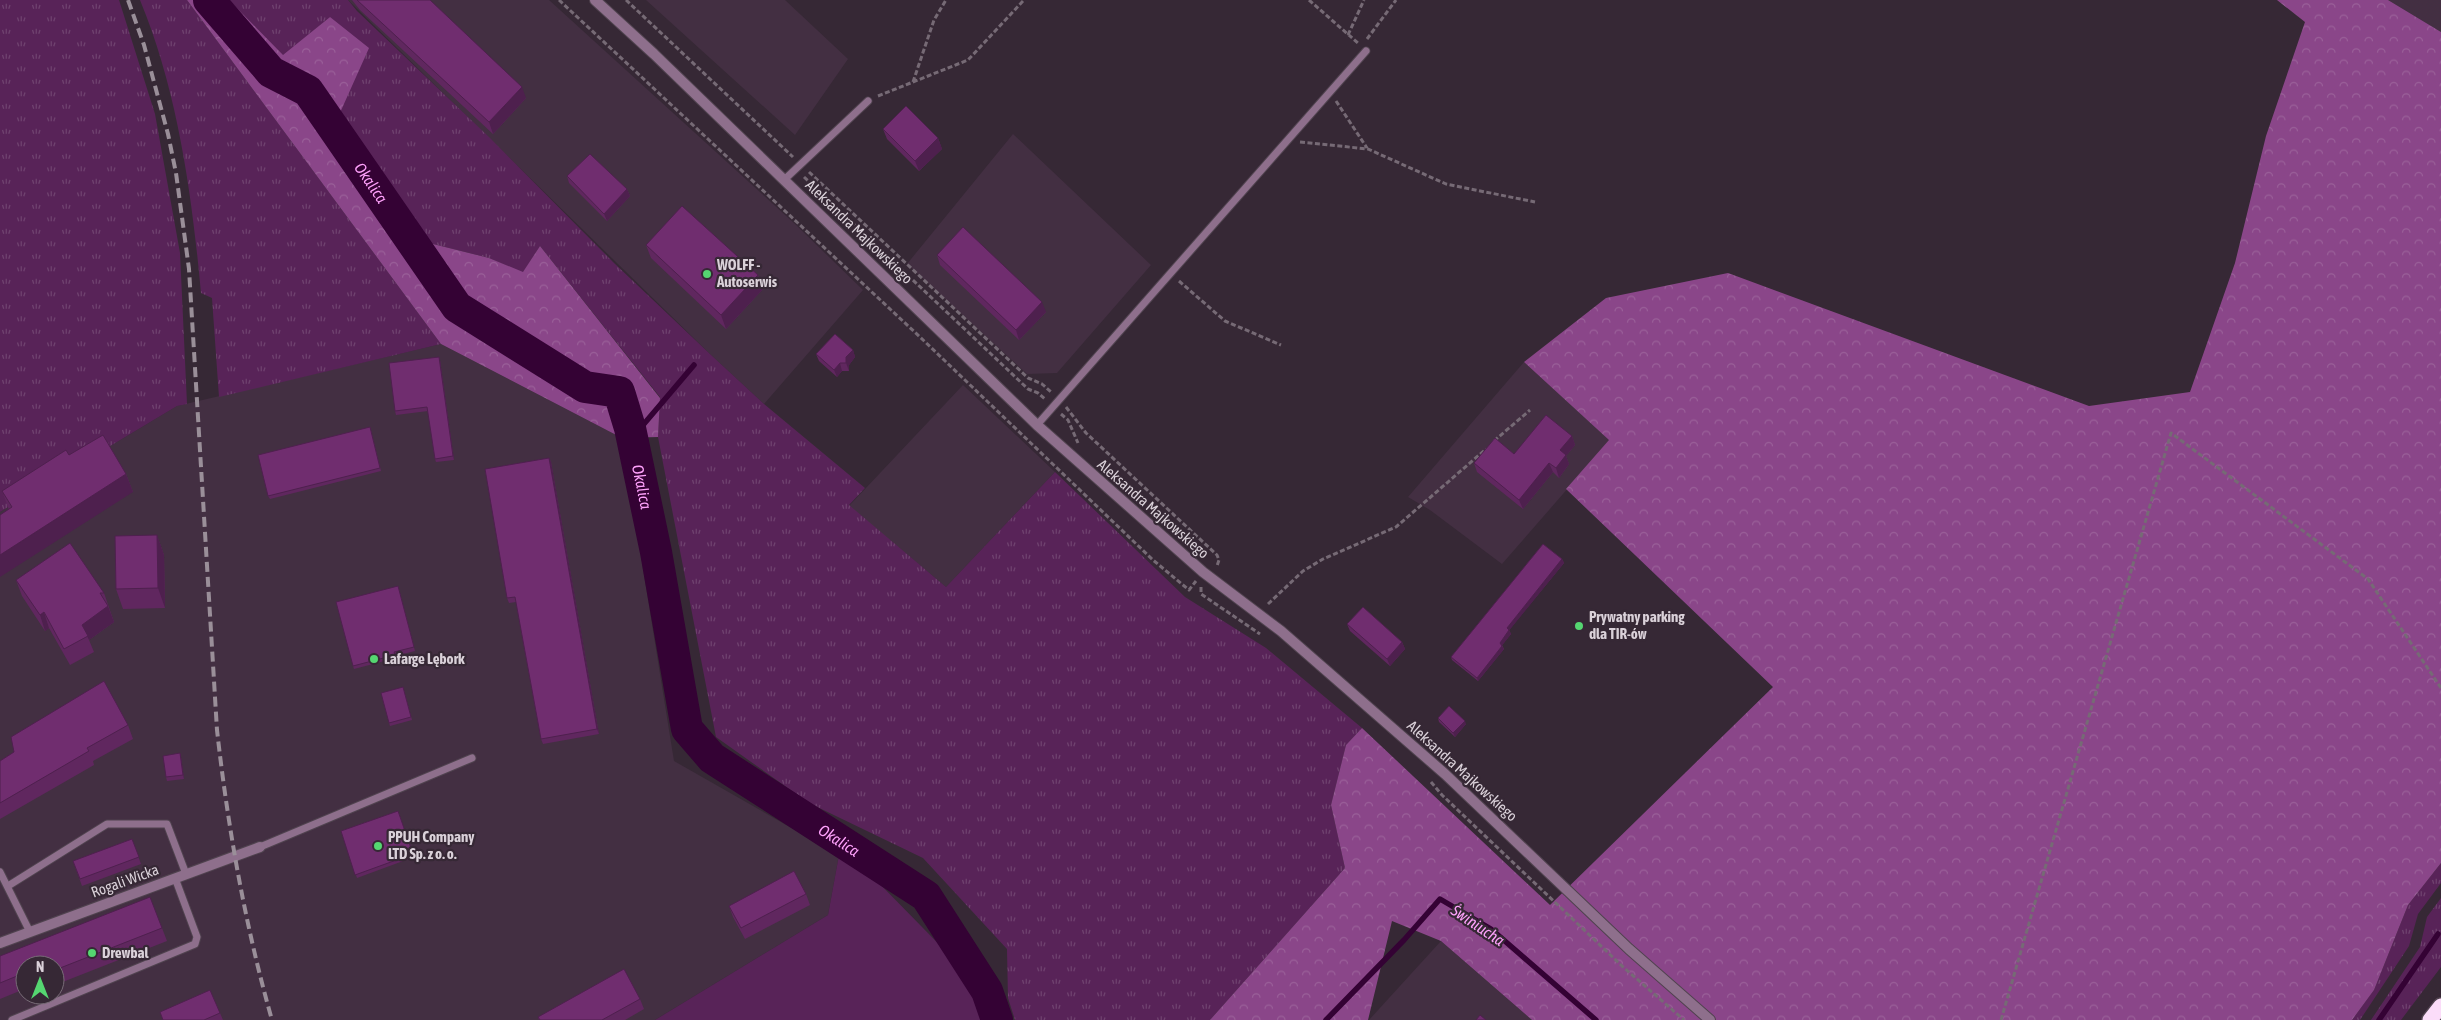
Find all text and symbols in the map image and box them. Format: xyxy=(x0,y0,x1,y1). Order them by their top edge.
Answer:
water label: Okalica xyxy=(351,159,392,207)
street label: Aleksandra Majkowskiego xyxy=(802,176,916,287)
place label: WOLFF - Autoserwis xyxy=(716,256,778,290)
marker: WOLFF - Autoserwis xyxy=(701,268,713,280)
street label: Aleksandra Majkowskiego xyxy=(1094,456,1212,562)
water label: Okalica xyxy=(629,463,656,511)
place label: Prywatny parking dla TIR-ów xyxy=(1589,608,1685,642)
marker: Prywatny parking dla TIR-ów xyxy=(1573,620,1585,632)
place label: Lafarge Lębork xyxy=(384,650,465,667)
marker: Lafarge Lębork xyxy=(368,653,380,665)
street label: Aleksandra Majkowskiego xyxy=(1404,717,1521,824)
water label: Okalica xyxy=(815,820,863,860)
place label: PPUH Company LTD Sp. z o. o. xyxy=(388,828,475,862)
marker: PPUH Company LTD Sp. z o. o. xyxy=(372,840,384,852)
street label: Rogali Wicka xyxy=(89,860,161,901)
water label: Świniucha xyxy=(1447,900,1508,950)
place label: Drewbal xyxy=(102,944,150,961)
marker: Drewbal xyxy=(86,947,98,959)
north arrow xyxy=(15,955,65,1005)
text: N xyxy=(36,959,44,975)

